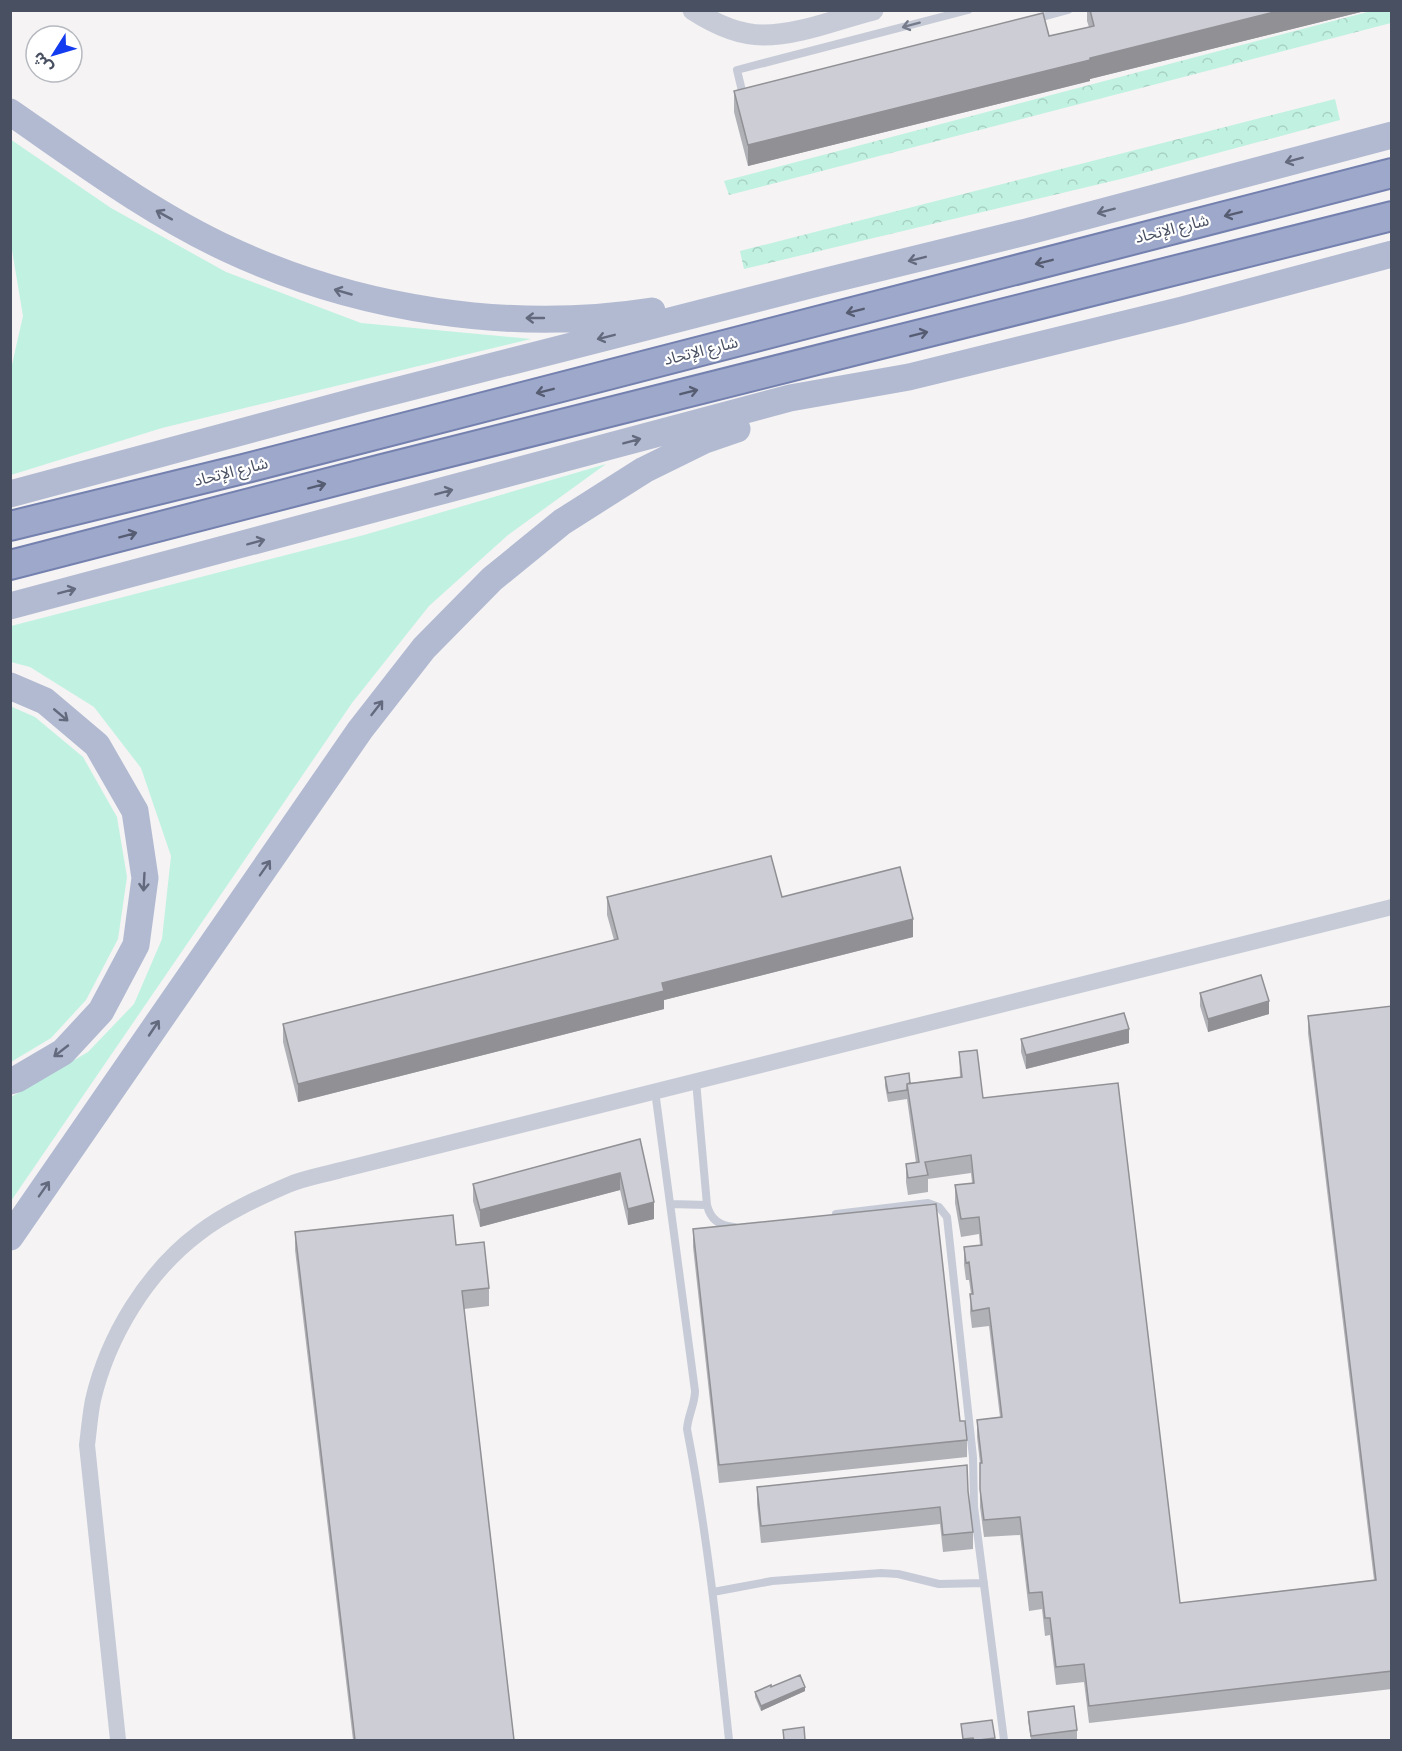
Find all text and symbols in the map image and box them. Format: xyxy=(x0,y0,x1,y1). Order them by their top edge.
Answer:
one-way arrow xyxy=(902,20,921,32)
north arrow xyxy=(24,24,84,84)
text: ش xyxy=(27,47,58,78)
one-way arrow xyxy=(1285,154,1304,166)
one-way arrow xyxy=(1097,206,1116,217)
one-way arrow xyxy=(1224,208,1243,220)
one-way arrow xyxy=(156,209,174,220)
street label: شارع الإتحاد xyxy=(1133,209,1212,250)
one-way arrow xyxy=(908,254,927,266)
one-way arrow xyxy=(1035,257,1054,269)
one-way arrow xyxy=(334,286,353,297)
one-way arrow xyxy=(846,306,865,317)
one-way arrow xyxy=(526,312,546,324)
one-way arrow xyxy=(909,328,928,340)
street label: شارع الإتحاد xyxy=(662,331,741,372)
one-way arrow xyxy=(597,332,616,344)
one-way arrow xyxy=(679,385,698,397)
one-way arrow xyxy=(535,386,554,398)
one-way arrow xyxy=(623,435,642,446)
street label: شارع الإتحاد xyxy=(192,452,271,493)
one-way arrow xyxy=(307,480,326,491)
one-way arrow xyxy=(434,485,453,497)
one-way arrow xyxy=(118,528,137,540)
one-way arrow xyxy=(246,535,265,547)
one-way arrow xyxy=(57,585,76,597)
one-way arrow xyxy=(371,701,384,717)
one-way arrow xyxy=(53,708,69,721)
one-way arrow xyxy=(259,860,271,876)
one-way arrow xyxy=(138,871,149,891)
one-way arrow xyxy=(147,1019,160,1036)
one-way arrow xyxy=(53,1045,69,1058)
one-way arrow xyxy=(38,1181,50,1198)

